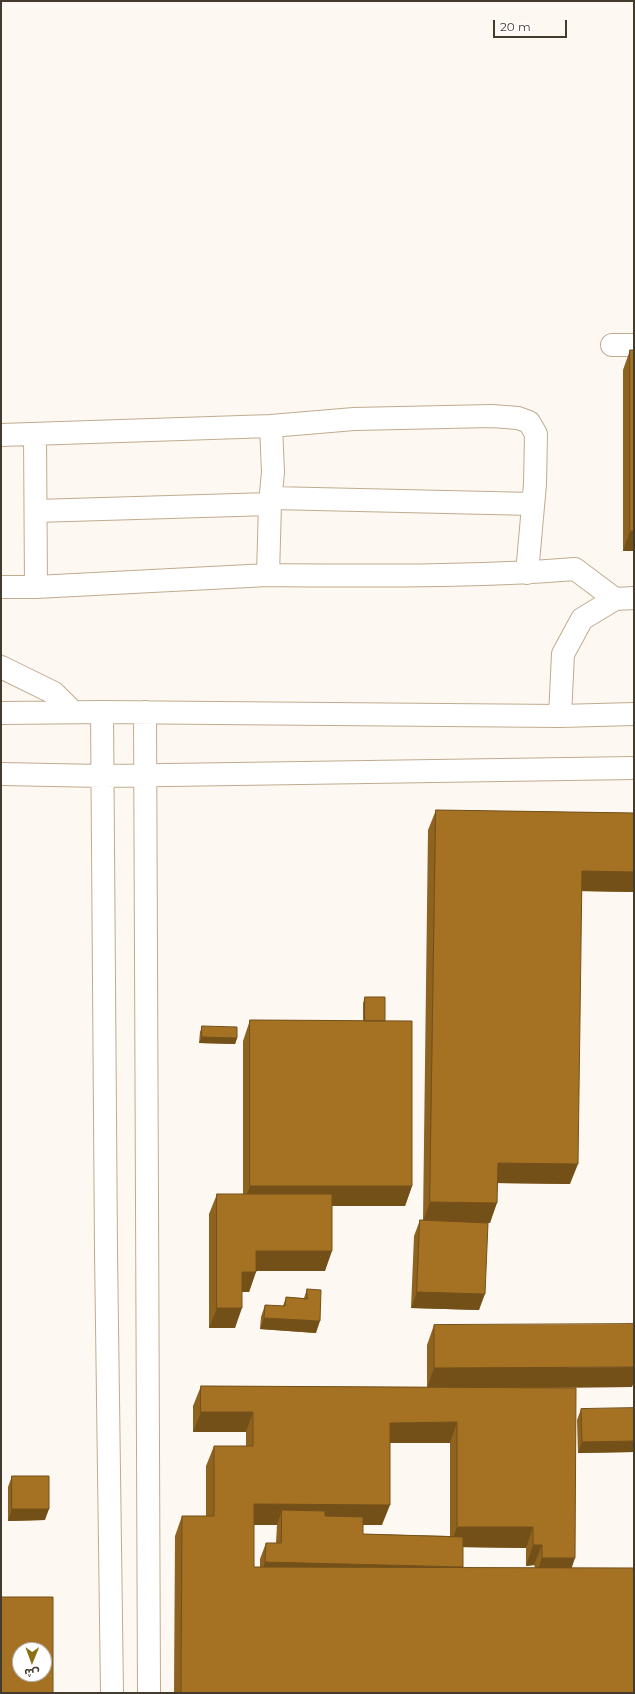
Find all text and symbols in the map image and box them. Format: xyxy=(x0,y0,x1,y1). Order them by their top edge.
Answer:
scale bar xyxy=(495,12,569,38)
text: 20 m xyxy=(500,19,531,34)
north arrow xyxy=(12,1642,52,1682)
text: ش xyxy=(24,1666,39,1680)

